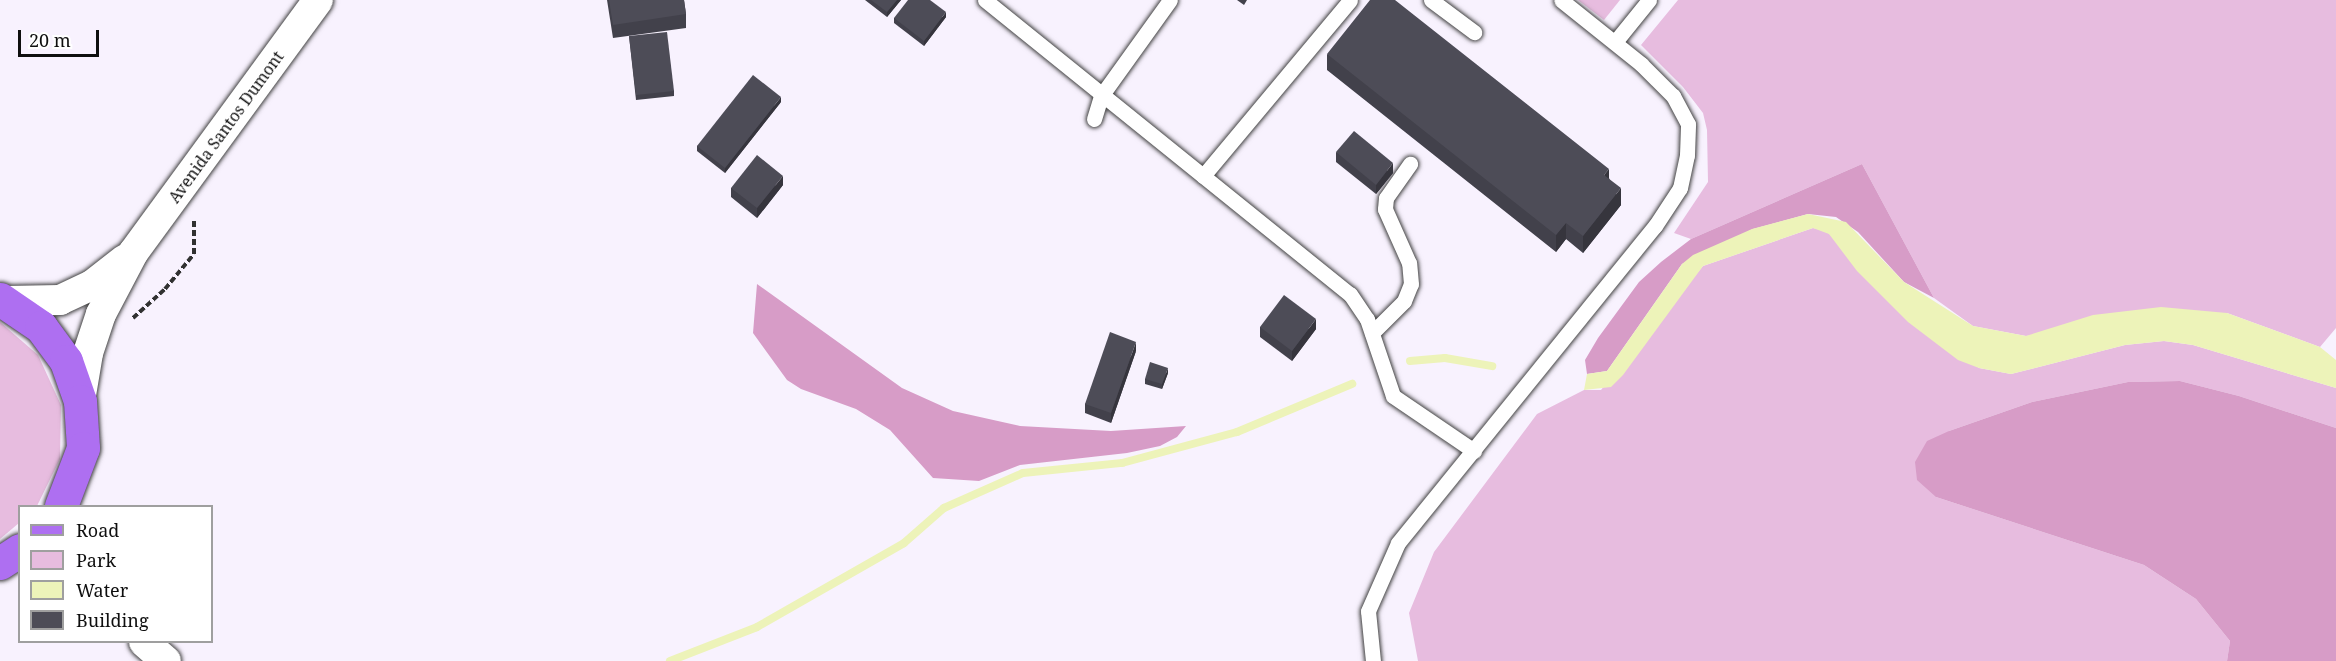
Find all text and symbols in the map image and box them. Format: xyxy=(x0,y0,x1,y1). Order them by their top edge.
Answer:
scale bar xyxy=(21,18,102,56)
text: 20 m xyxy=(29,28,71,52)
street label: Avenida Santos Dumont xyxy=(164,47,288,207)
legend xyxy=(18,505,213,643)
text: Road xyxy=(76,518,119,542)
text: Park xyxy=(76,548,116,572)
text: Water xyxy=(76,578,128,602)
text: Building xyxy=(76,608,149,632)

